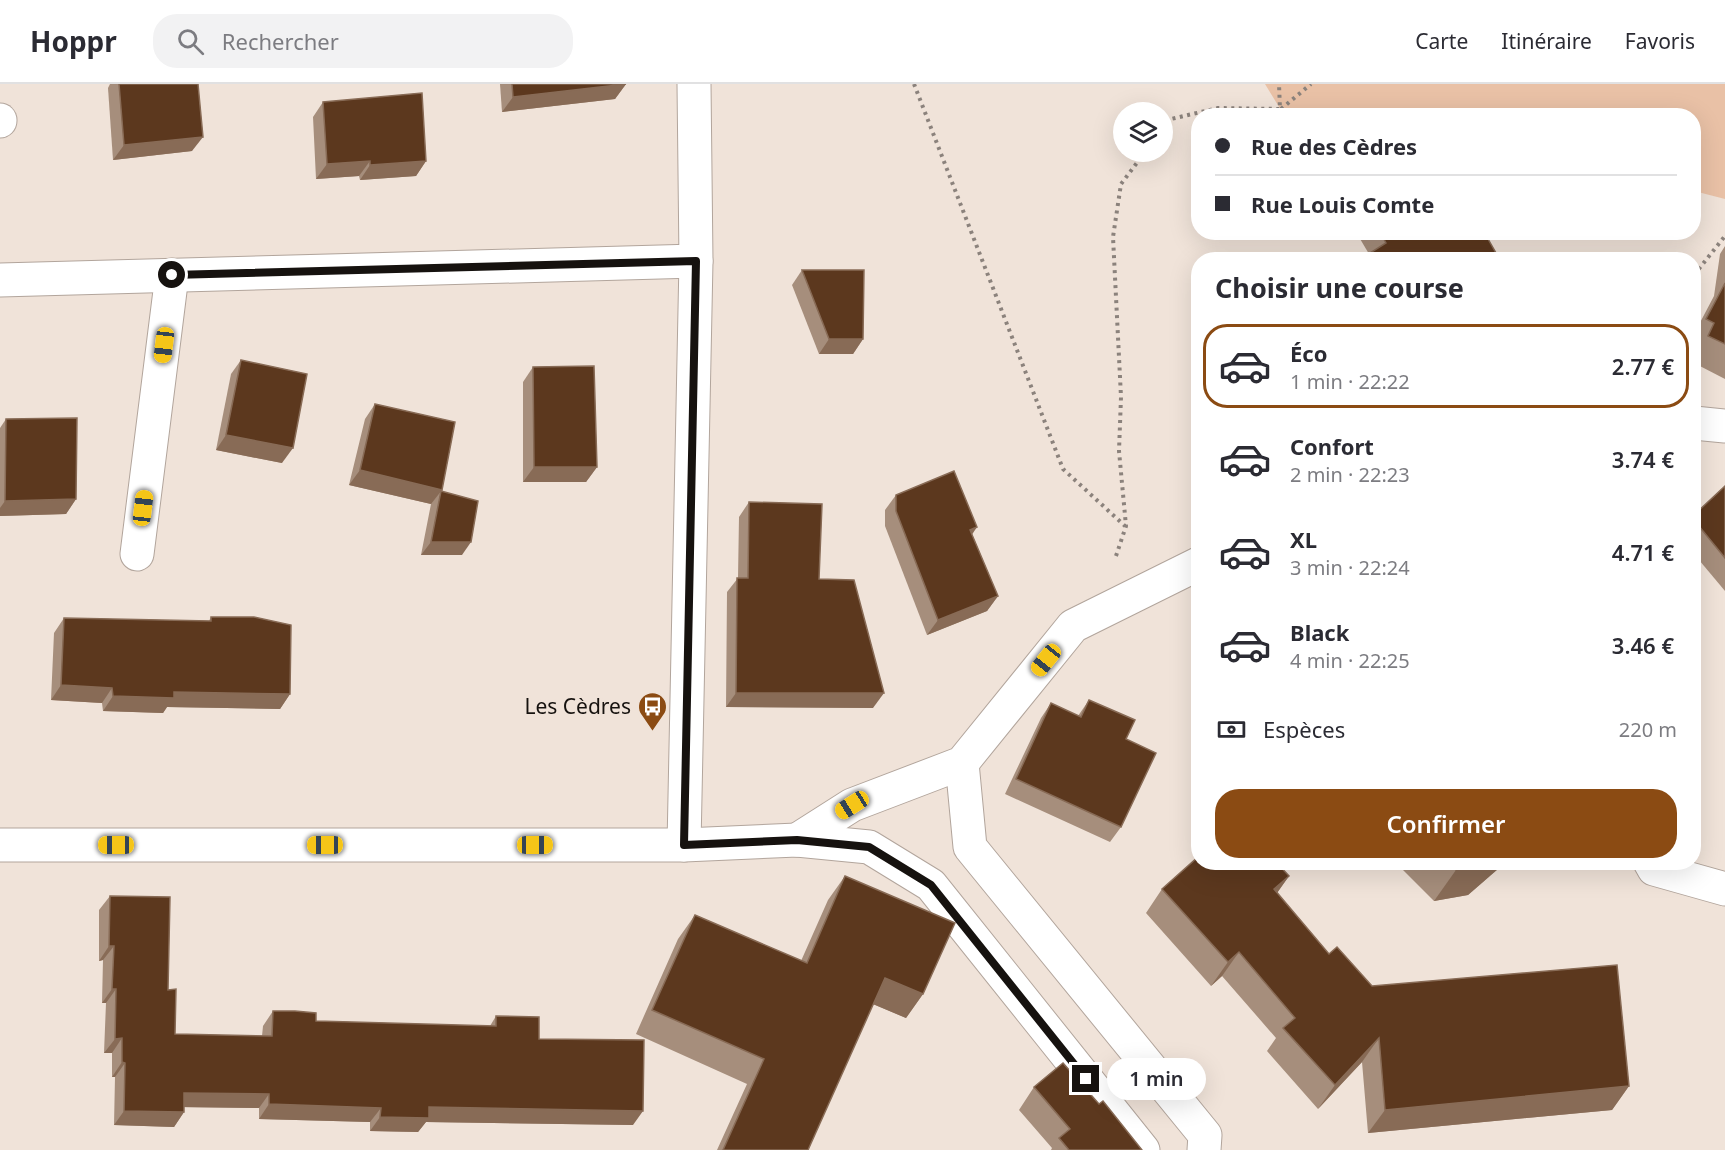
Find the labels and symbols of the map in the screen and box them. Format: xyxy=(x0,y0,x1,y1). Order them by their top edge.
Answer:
route start xyxy=(158,261,185,288)
car xyxy=(153,326,175,364)
car xyxy=(132,489,154,527)
car xyxy=(1028,640,1064,680)
bus stop icon: Les Cèdres xyxy=(636,690,668,732)
place label: Les Cèdres xyxy=(524,692,631,720)
car xyxy=(832,788,872,822)
car xyxy=(98,836,134,854)
car xyxy=(307,836,343,854)
car xyxy=(517,836,553,854)
callout: 1 min xyxy=(1107,1058,1206,1100)
route end xyxy=(1072,1065,1099,1092)

